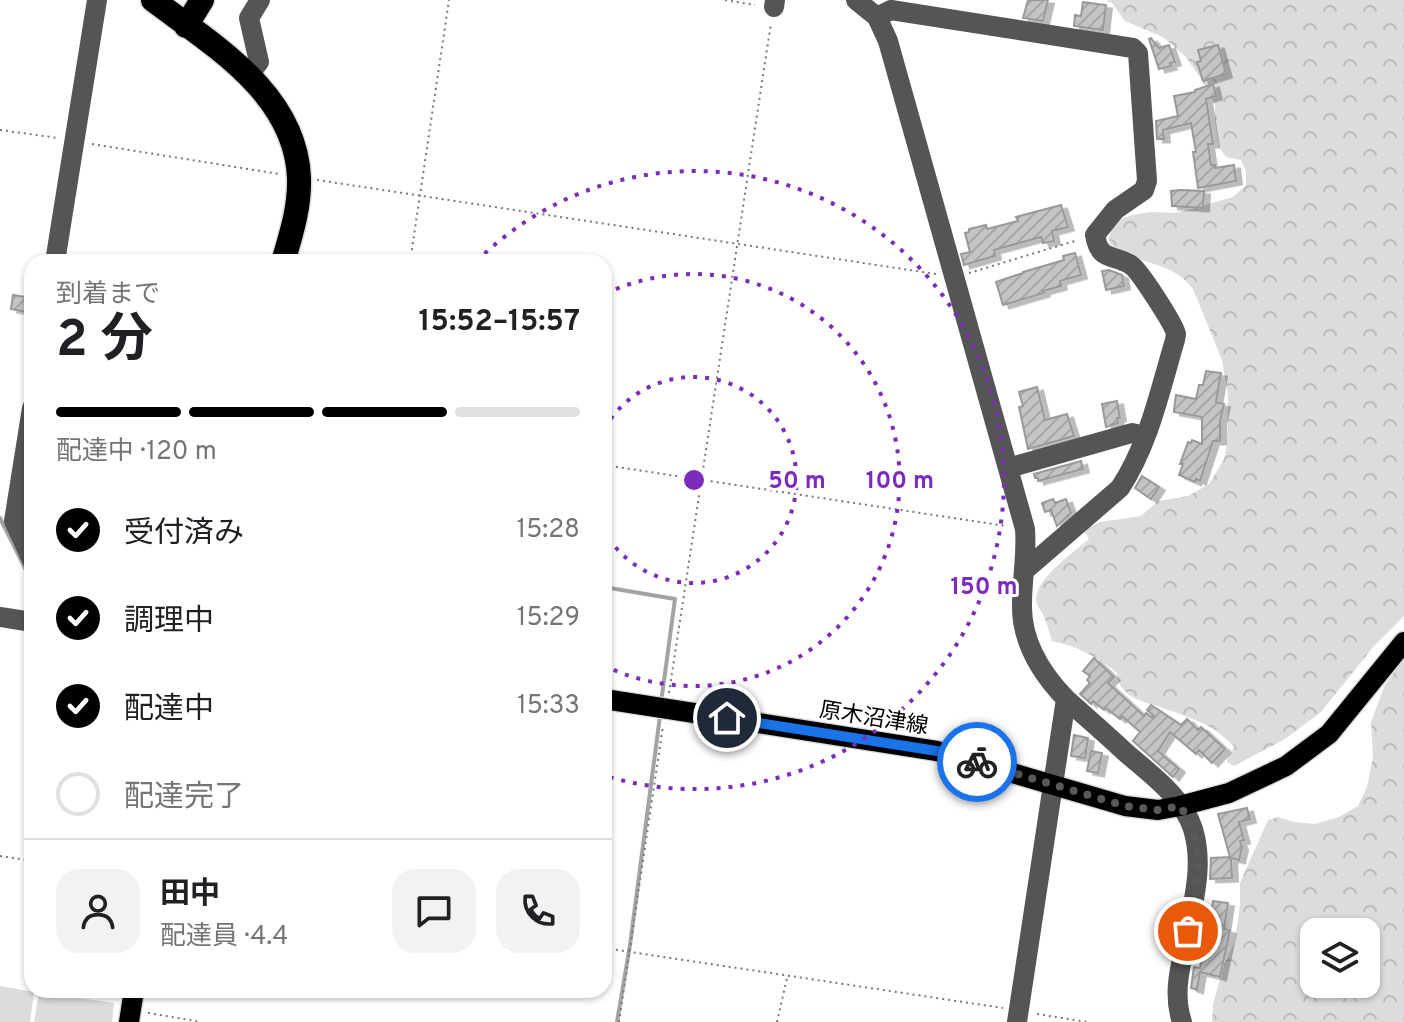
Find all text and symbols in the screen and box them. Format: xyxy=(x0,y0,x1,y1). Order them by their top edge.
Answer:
text: 到着まで xyxy=(56,279,160,312)
text: 15:52–15:57 xyxy=(419,304,580,341)
text: 2 分 xyxy=(56,309,153,375)
text: 配達中 · 120 m xyxy=(56,436,217,469)
centre of rings xyxy=(680,466,708,494)
text: 50 m xyxy=(768,467,826,497)
text: 100 m xyxy=(866,467,934,497)
icon: check xyxy=(56,508,100,552)
text: 15:28 xyxy=(517,514,580,547)
text: 受付済み xyxy=(124,516,244,553)
text: 150 m xyxy=(950,573,1018,603)
icon: check xyxy=(56,596,100,640)
text: 15:29 xyxy=(517,602,580,635)
text: 調理中 xyxy=(124,604,214,641)
icon: check xyxy=(56,684,100,728)
pin xyxy=(693,684,761,752)
text: 15:33 xyxy=(517,690,580,723)
text: 配達中 xyxy=(124,692,214,729)
icon: home xyxy=(705,696,749,740)
street label: 原木沼津線 xyxy=(817,698,930,741)
courier xyxy=(937,722,1017,802)
icon: bike xyxy=(955,740,999,784)
text: 配達完了 xyxy=(124,780,244,817)
button: person xyxy=(56,869,140,953)
button: chat xyxy=(392,869,476,953)
button: phone xyxy=(496,869,580,953)
text: 田中 xyxy=(160,877,220,914)
pin xyxy=(1154,897,1222,965)
icon: bag xyxy=(1166,909,1210,953)
map controls xyxy=(1300,918,1380,998)
button: layers xyxy=(1300,918,1380,998)
text: 配達員 · 4.4 xyxy=(160,921,288,954)

